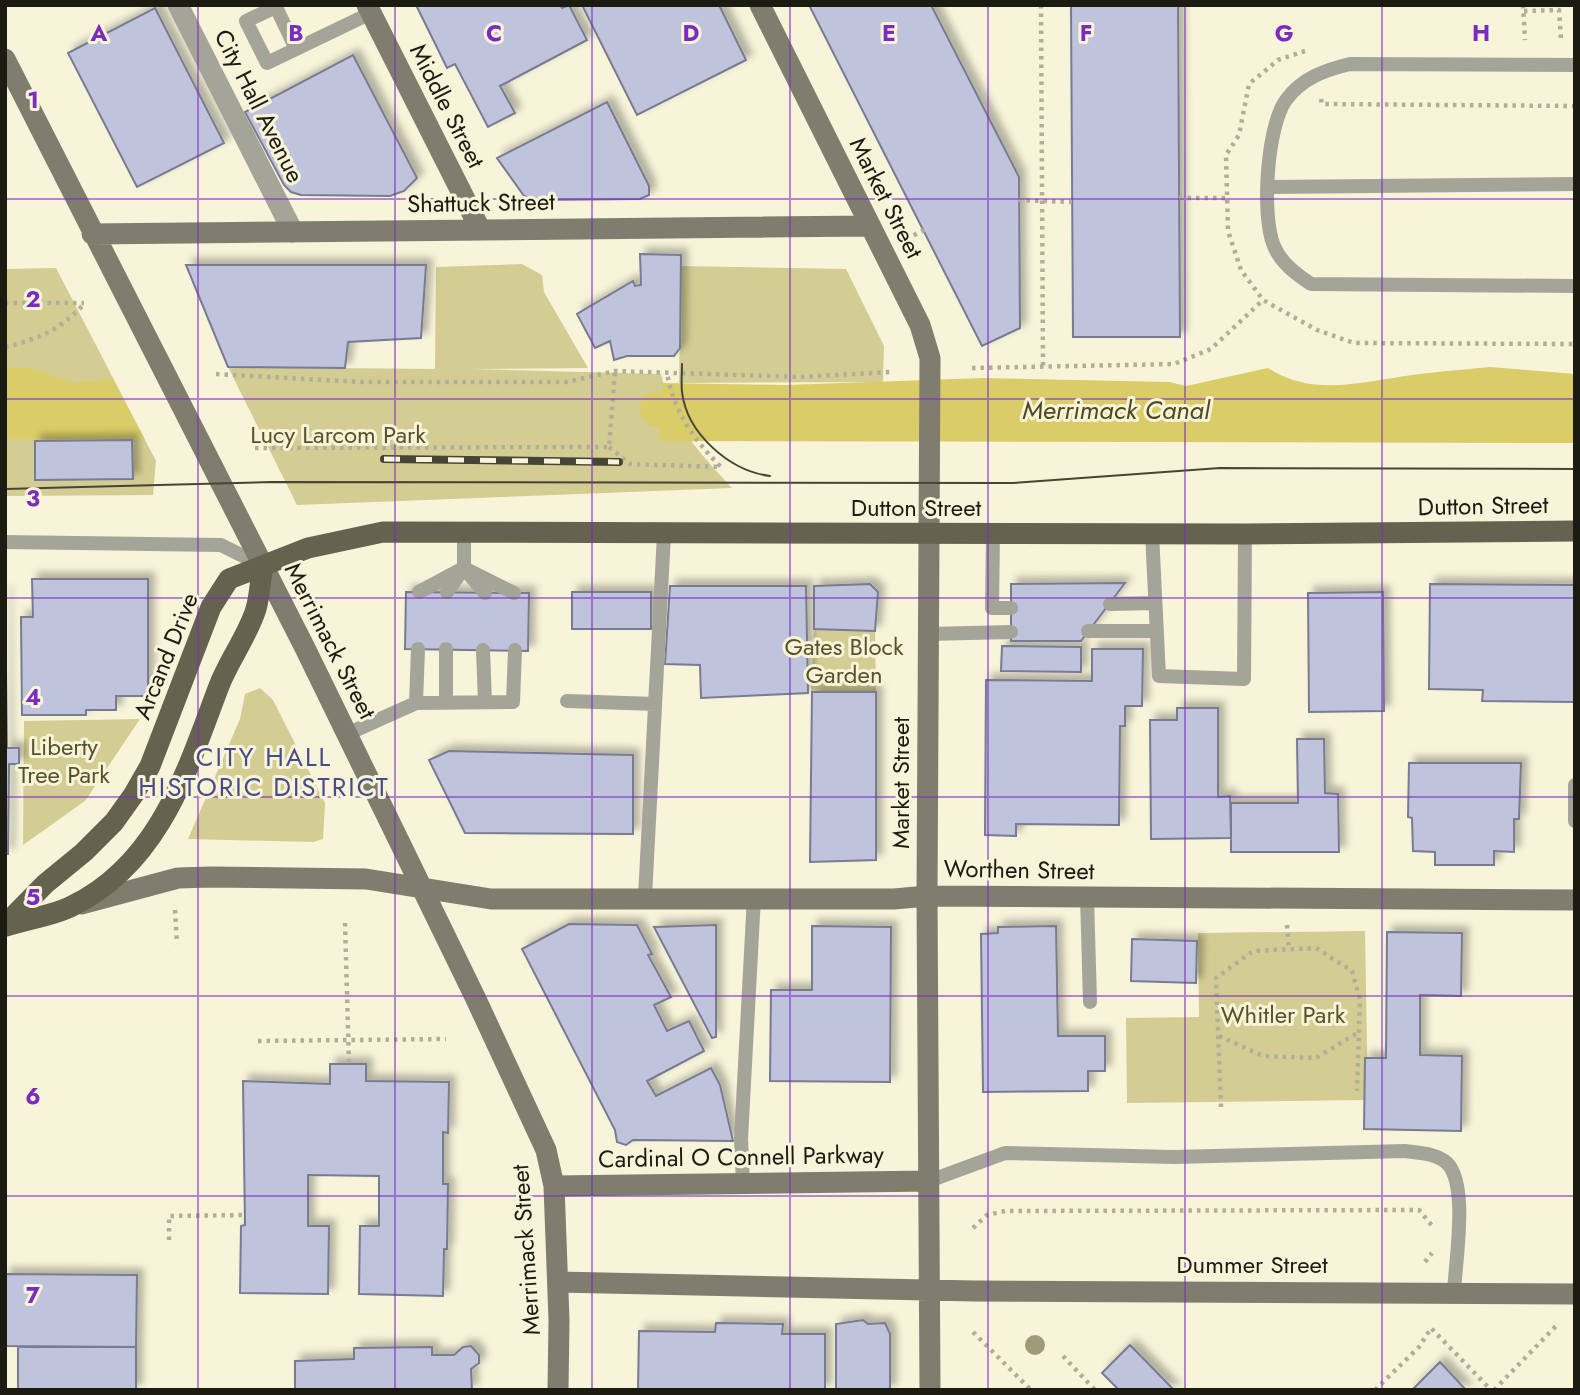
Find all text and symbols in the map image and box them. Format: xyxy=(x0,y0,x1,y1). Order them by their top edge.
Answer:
text: A xyxy=(90,16,108,50)
text: B xyxy=(288,16,304,50)
text: C xyxy=(486,16,502,50)
text: D xyxy=(683,16,700,50)
text: E xyxy=(882,16,896,50)
text: F xyxy=(1080,16,1092,50)
text: G xyxy=(1275,16,1293,50)
text: H xyxy=(1472,16,1490,50)
street label: City Hall Avenue xyxy=(206,23,313,189)
street label: Middle Street xyxy=(401,38,494,174)
text: 1 xyxy=(27,83,39,117)
street label: Market Street xyxy=(841,131,932,265)
street label: Shattuck Street xyxy=(407,184,555,221)
text: 2 xyxy=(25,282,41,316)
water label: Merrimack Canal xyxy=(1022,391,1211,429)
park label: Lucy Larcom Park xyxy=(250,417,426,452)
text: 3 xyxy=(26,481,40,515)
street label: Dutton Street xyxy=(1417,487,1549,524)
street label: Dutton Street xyxy=(851,490,982,525)
street label: Merrimack Street xyxy=(276,557,385,725)
street label: Arcand Drive xyxy=(124,587,207,724)
park label: Gates Block Garden xyxy=(784,629,904,692)
text: 4 xyxy=(25,680,41,714)
street label: Market Street xyxy=(883,717,918,849)
park label: Liberty Tree Park xyxy=(18,729,110,792)
district label: CITY HALL HISTORIC DISTRICT xyxy=(138,738,390,806)
street label: Worthen Street xyxy=(943,851,1095,888)
text: 5 xyxy=(26,880,40,914)
park label: Whitler Park xyxy=(1221,997,1346,1032)
text: 6 xyxy=(25,1079,41,1113)
street label: Cardinal O Connell Parkway xyxy=(598,1136,885,1176)
street label: Merrimack Street xyxy=(502,1163,549,1337)
street label: Dummer Street xyxy=(1176,1247,1328,1282)
text: 7 xyxy=(26,1278,40,1312)

